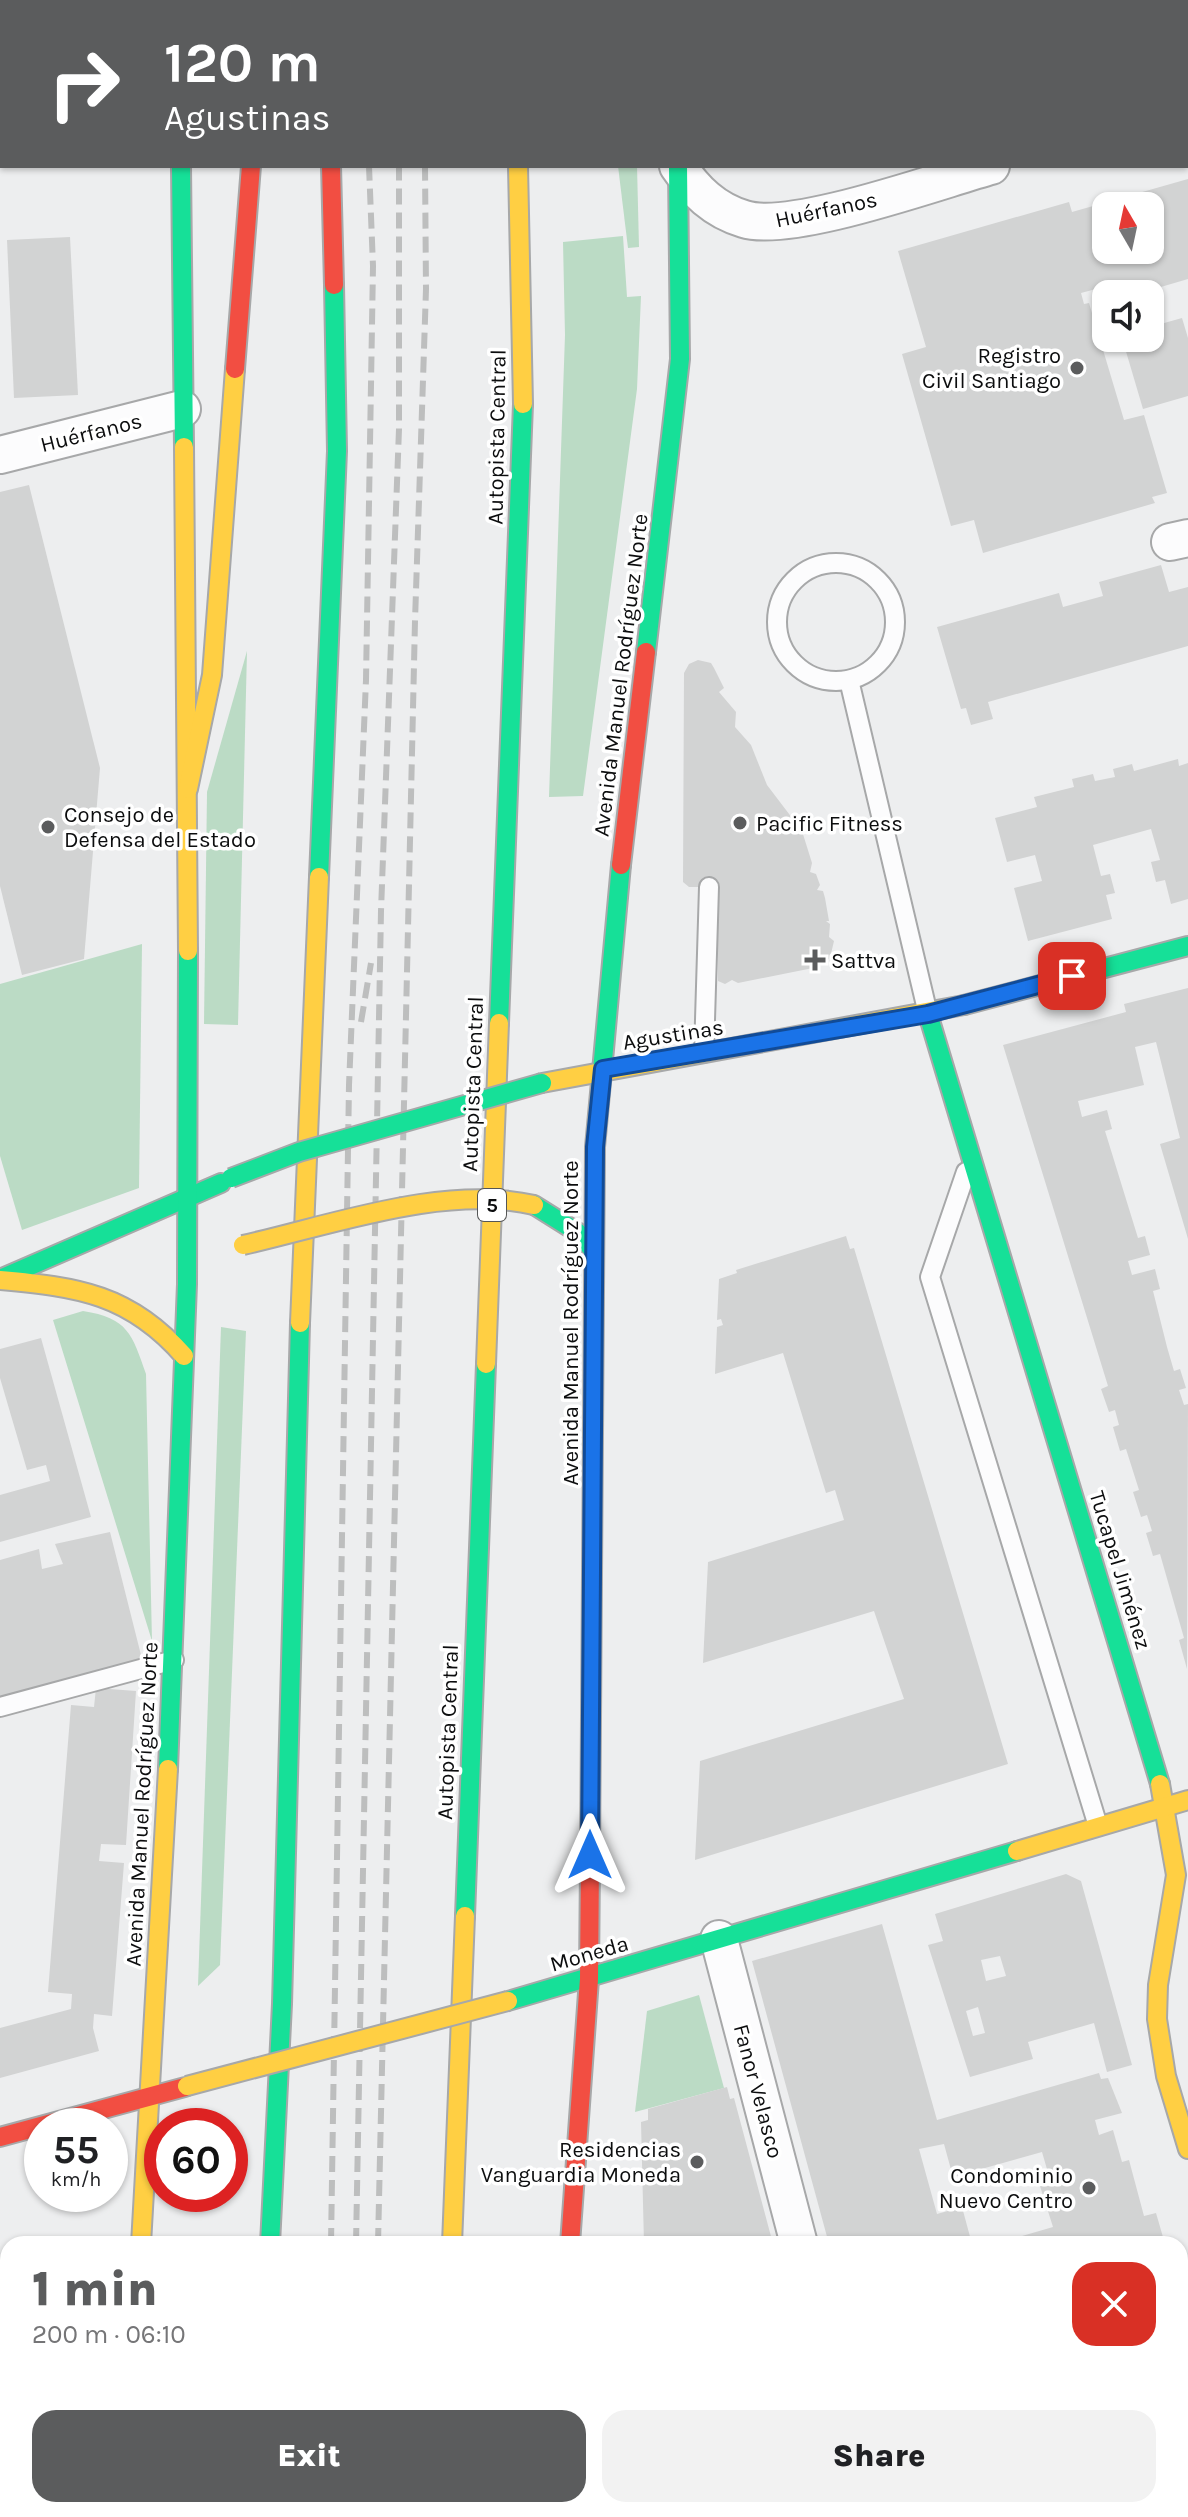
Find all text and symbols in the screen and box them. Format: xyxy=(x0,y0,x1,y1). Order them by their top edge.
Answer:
text: 120 m xyxy=(164,30,321,95)
icon: right xyxy=(32,32,136,136)
text: Agustinas xyxy=(164,97,330,139)
street label: Huérfanos xyxy=(773,186,880,233)
north arrow xyxy=(1092,192,1164,264)
map controls xyxy=(1092,192,1164,352)
button: sound xyxy=(1092,280,1164,352)
place label: Registro Civil Santiago xyxy=(922,343,1061,394)
street label: Autopista Central xyxy=(482,349,512,525)
marker: Registro Civil Santiago xyxy=(1068,359,1086,377)
street label: Huérfanos xyxy=(38,408,145,458)
street label: Avenida Manuel Rodríguez Norte xyxy=(588,512,654,838)
place label: Consejo de Defensa del Estado xyxy=(64,802,256,853)
place label: Pacific Fitness xyxy=(756,811,903,837)
marker: Pacific Fitness xyxy=(731,814,749,832)
marker: Consejo de Defensa del Estado xyxy=(39,818,57,836)
pin xyxy=(1038,942,1106,1010)
place label: Sattva xyxy=(831,948,896,974)
marker: Sattva xyxy=(806,951,824,969)
icon: arrive xyxy=(1050,954,1094,998)
street label: Autopista Central xyxy=(457,996,489,1172)
street label: Agustinas xyxy=(621,1014,725,1056)
street label: Avenida Manuel Rodríguez Norte xyxy=(558,1160,584,1486)
road number: 5 xyxy=(478,1189,506,1221)
street label: Tucapel Jiménez xyxy=(1084,1488,1156,1653)
street label: Avenida Manuel Rodríguez Norte xyxy=(121,1641,163,1967)
street label: Autopista Central xyxy=(432,1644,464,1820)
position arrow xyxy=(548,1813,632,1897)
street label: Moneda xyxy=(547,1930,631,1978)
street label: Fanor Velasco xyxy=(728,2021,788,2161)
speed limit sign: 60 xyxy=(144,2108,248,2212)
text: 55 xyxy=(53,2126,99,2173)
place label: Residencias Vanguardia Moneda xyxy=(481,2137,681,2188)
marker: Residencias Vanguardia Moneda xyxy=(688,2153,706,2171)
place label: Condominio Nuevo Centro xyxy=(939,2163,1073,2214)
text: km/h xyxy=(51,2168,101,2191)
marker: Condominio Nuevo Centro xyxy=(1080,2179,1098,2197)
text: 1 min xyxy=(32,2261,158,2317)
button: close xyxy=(1072,2262,1156,2346)
text: 200 m · 06:10 xyxy=(32,2319,186,2350)
button: Exit xyxy=(32,2410,586,2502)
button: Share xyxy=(602,2410,1156,2502)

